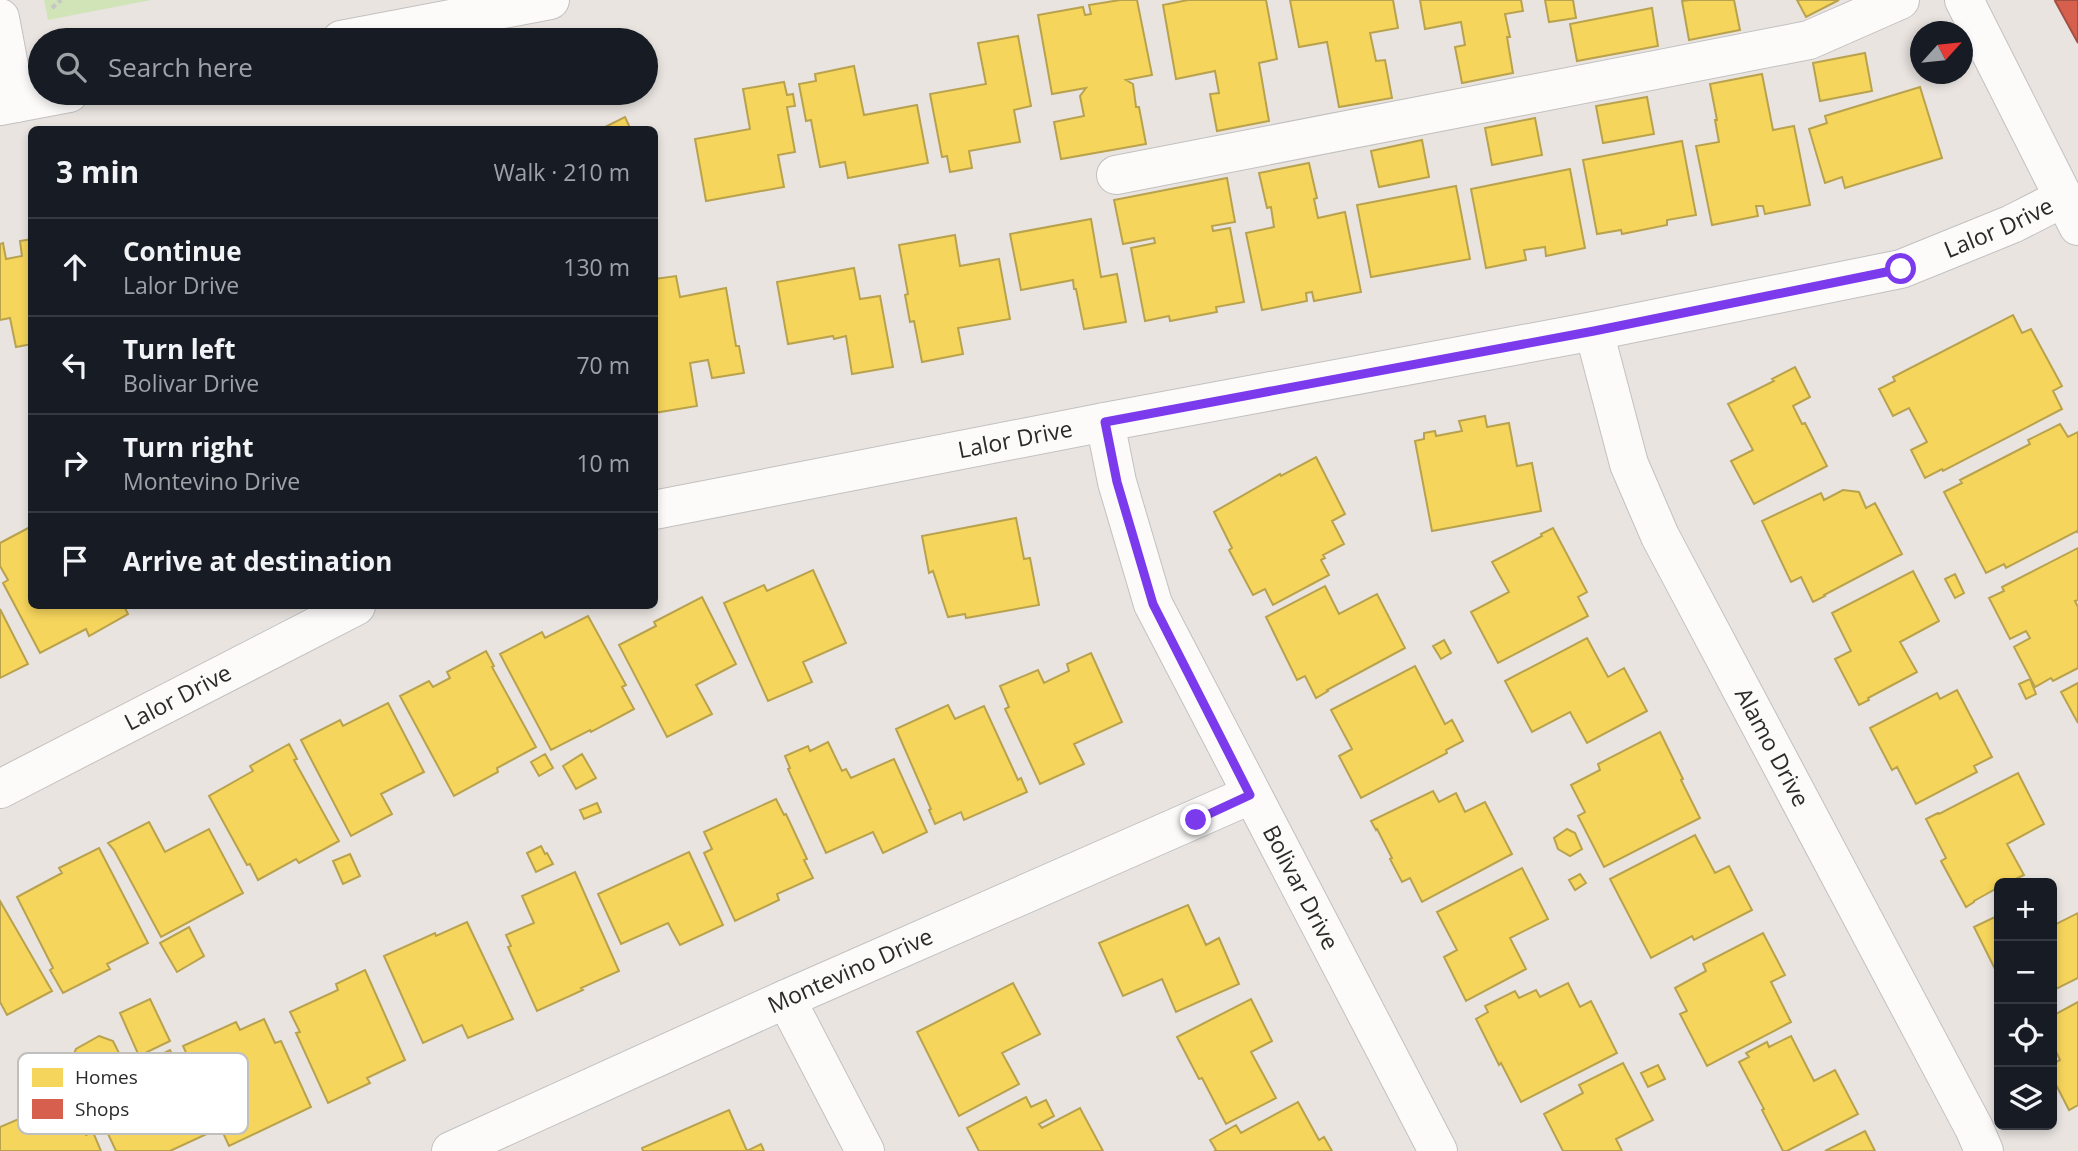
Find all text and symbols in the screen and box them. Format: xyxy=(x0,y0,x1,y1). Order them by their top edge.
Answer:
north arrow xyxy=(1910,21,1973,84)
search box xyxy=(28,28,658,105)
icon: search xyxy=(52,48,90,86)
text: Search here xyxy=(108,49,253,85)
text: 3 min xyxy=(56,151,139,192)
text: Walk · 210 m xyxy=(493,156,630,188)
street label: Lalor Drive xyxy=(1939,189,2058,265)
text: Continue xyxy=(123,233,242,269)
icon: ahead xyxy=(56,248,94,286)
text: 130 m xyxy=(563,251,630,283)
route start xyxy=(1885,253,1916,284)
text: Lalor Drive xyxy=(123,269,239,301)
text: Turn left xyxy=(123,331,235,367)
icon: left xyxy=(56,346,94,384)
text: 70 m xyxy=(576,349,630,381)
text: Bolivar Drive xyxy=(123,367,259,399)
street label: Lalor Drive xyxy=(955,412,1075,465)
text: Turn right xyxy=(123,429,254,465)
icon: right xyxy=(56,444,94,482)
text: 10 m xyxy=(576,447,630,479)
text: Montevino Drive xyxy=(123,465,300,497)
icon: arrive xyxy=(56,542,94,580)
text: Arrive at destination xyxy=(123,543,392,579)
street label: Lalor Drive xyxy=(118,656,236,737)
street label: Alamo Drive xyxy=(1728,682,1818,812)
route end xyxy=(1180,804,1211,835)
street label: Bolivar Drive xyxy=(1256,819,1347,955)
map controls xyxy=(1994,878,2057,1130)
button: + xyxy=(1994,878,2057,941)
street label: Montevino Drive xyxy=(762,920,937,1020)
button: − xyxy=(1994,941,2057,1004)
button: locate xyxy=(1994,1004,2057,1067)
legend xyxy=(18,1053,248,1134)
text: Homes xyxy=(75,1064,138,1090)
button: layers xyxy=(1994,1067,2057,1130)
text: Shops xyxy=(75,1096,129,1122)

